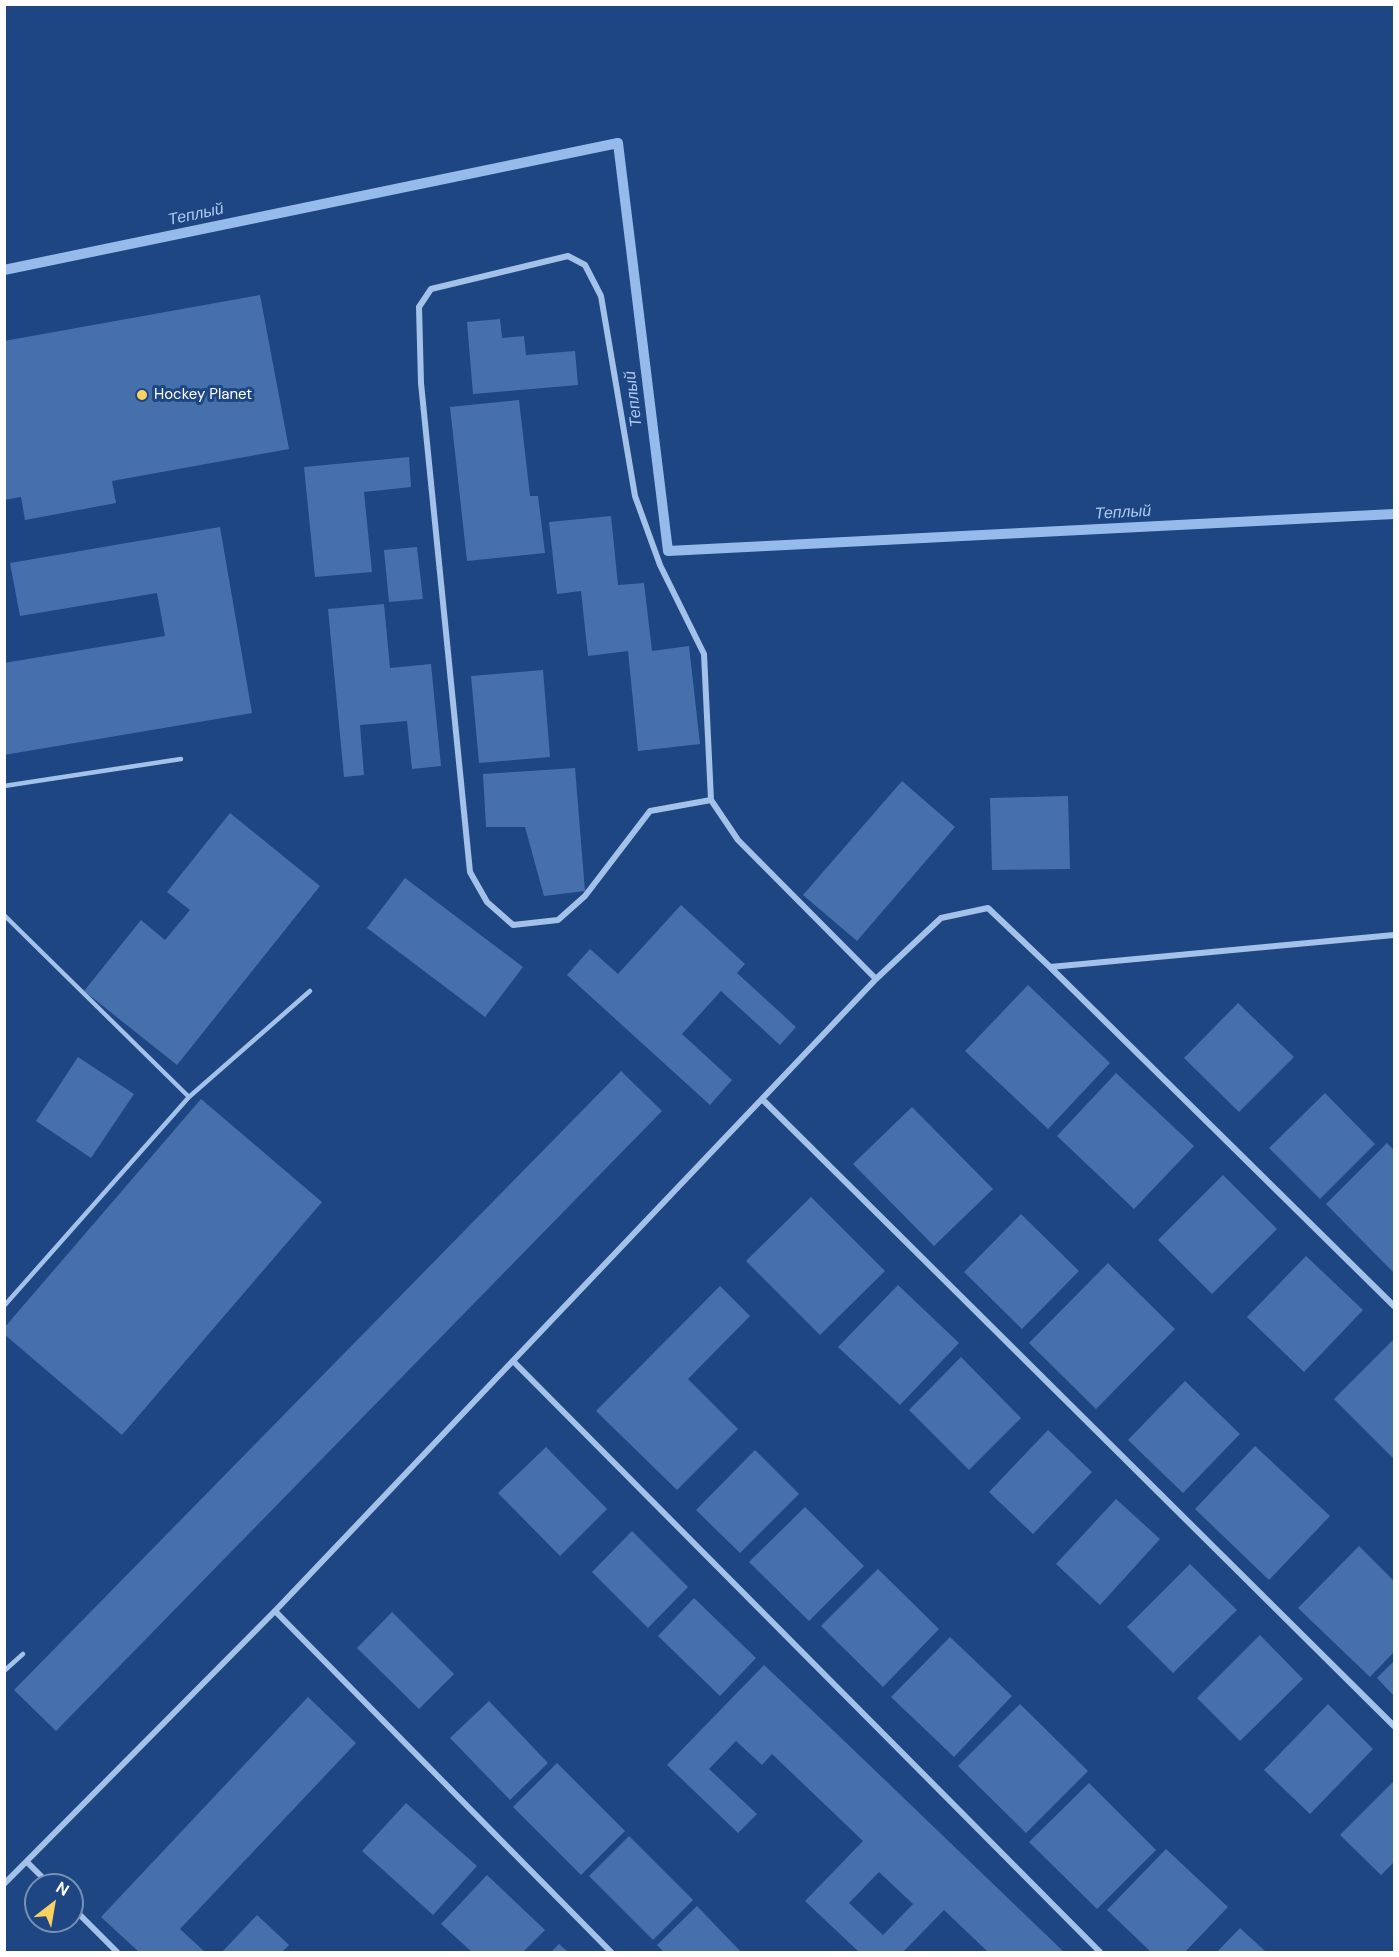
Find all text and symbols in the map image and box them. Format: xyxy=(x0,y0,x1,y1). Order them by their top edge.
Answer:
water label: Теплый xyxy=(166,200,226,230)
water label: Теплый xyxy=(621,370,647,428)
place label: Hockey Planet xyxy=(154,386,252,404)
marker: Hockey Planet xyxy=(135,388,149,402)
water label: Теплый xyxy=(1094,502,1152,524)
north arrow xyxy=(24,1873,84,1933)
text: N xyxy=(52,1877,73,1901)

